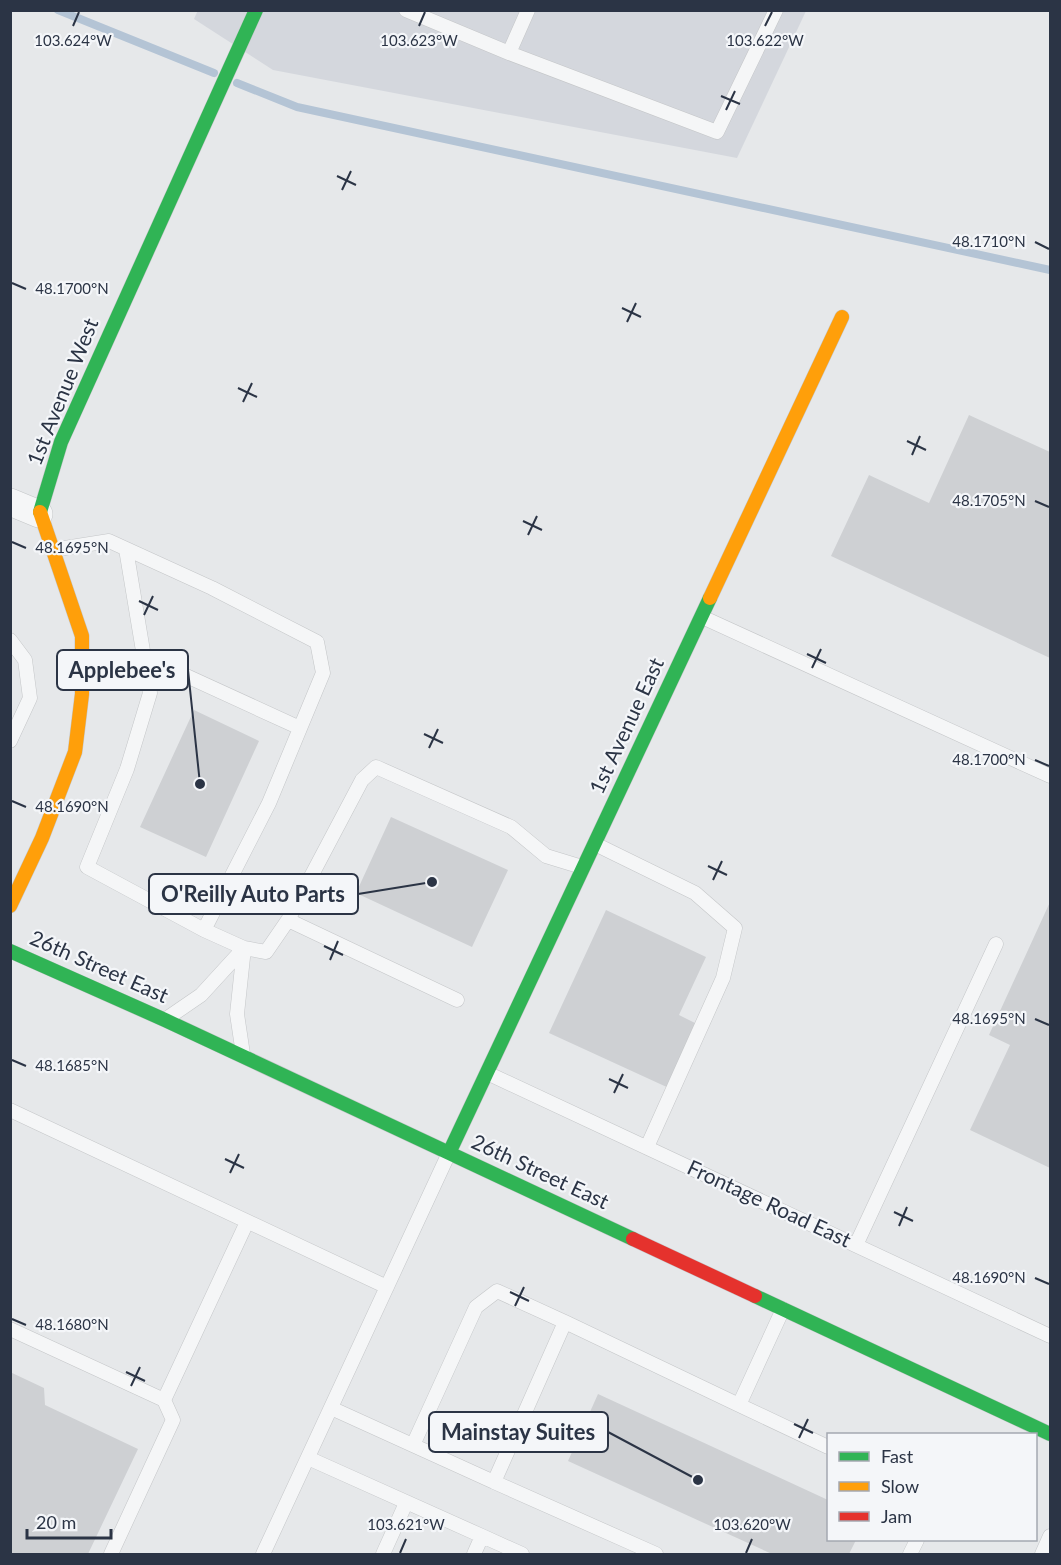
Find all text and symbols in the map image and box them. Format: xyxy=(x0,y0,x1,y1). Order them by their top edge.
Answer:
text: 103.624°W xyxy=(34,31,112,49)
text: 103.623°W xyxy=(380,31,458,49)
text: 103.622°W xyxy=(726,31,804,49)
text: 48.1710°N xyxy=(952,232,1026,250)
text: 48.1700°N xyxy=(35,279,109,297)
street label: 1st Avenue West xyxy=(21,314,103,469)
text: 48.1705°N xyxy=(952,491,1026,509)
text: 48.1695°N xyxy=(35,538,109,556)
callout: Applebee's xyxy=(57,650,188,690)
street label: 1st Avenue East xyxy=(583,653,668,797)
text: Applebee's xyxy=(67,656,176,683)
text: 48.1700°N xyxy=(952,750,1026,768)
text: 48.1690°N xyxy=(35,797,109,815)
callout: O'Reilly Auto Parts xyxy=(149,874,358,914)
text: O'Reilly Auto Parts xyxy=(161,880,345,907)
street label: 26th Street East xyxy=(27,924,173,1007)
text: 48.1695°N xyxy=(952,1009,1026,1027)
text: 48.1685°N xyxy=(35,1056,109,1074)
street label: 26th Street East xyxy=(468,1128,614,1214)
street label: Frontage Road East xyxy=(684,1154,856,1252)
text: 48.1690°N xyxy=(952,1268,1026,1286)
text: 48.1680°N xyxy=(35,1315,109,1333)
callout: Mainstay Suites xyxy=(429,1412,608,1452)
text: Mainstay Suites xyxy=(441,1418,595,1445)
legend xyxy=(827,1433,1037,1541)
text: Fast xyxy=(881,1445,914,1467)
text: Slow xyxy=(881,1475,919,1497)
scale bar xyxy=(27,1502,111,1540)
text: Jam xyxy=(881,1505,912,1527)
text: 20 m xyxy=(36,1511,76,1533)
text: 103.621°W xyxy=(367,1515,445,1533)
text: 103.620°W xyxy=(713,1515,791,1533)

